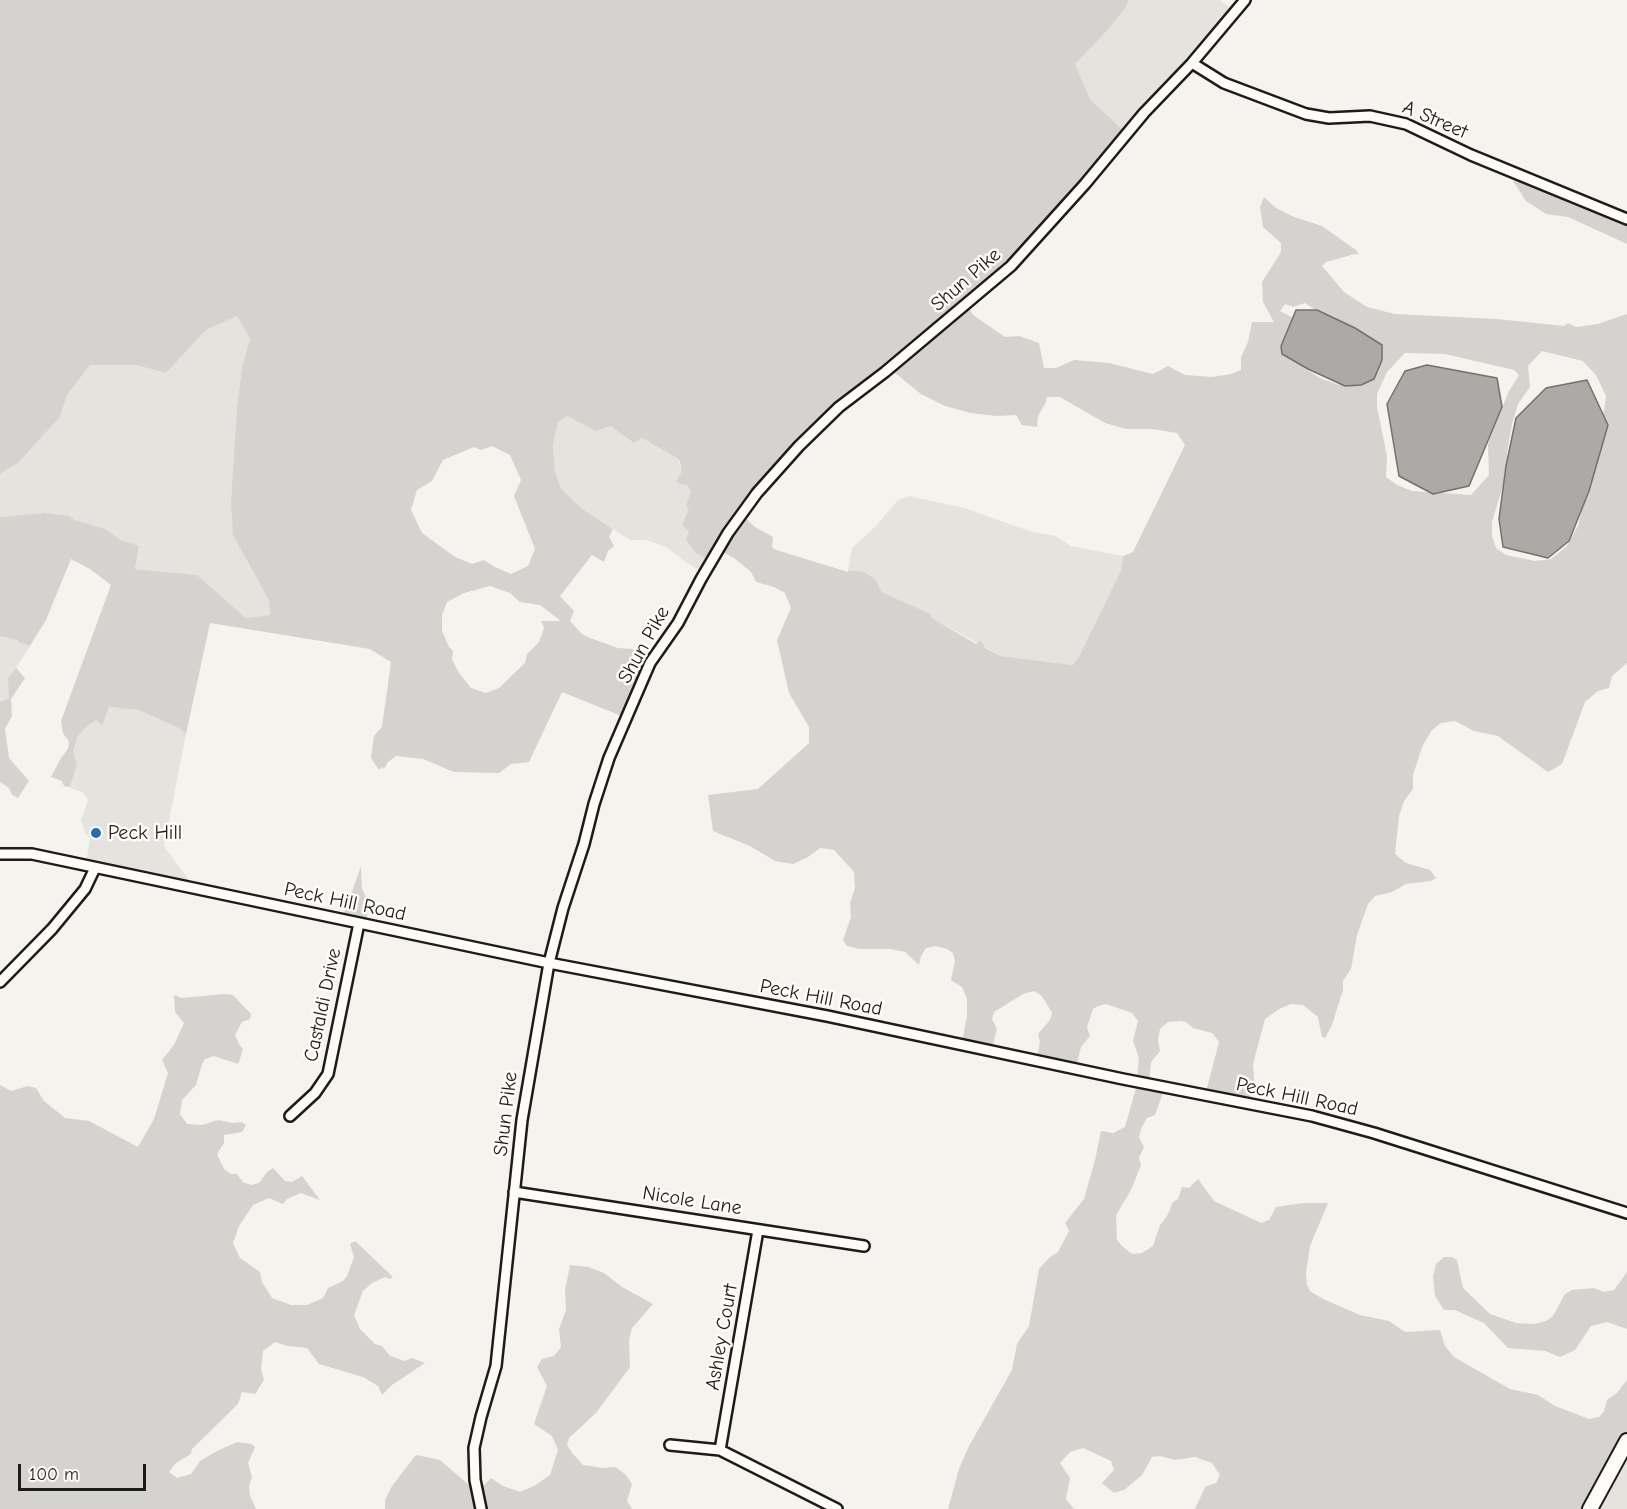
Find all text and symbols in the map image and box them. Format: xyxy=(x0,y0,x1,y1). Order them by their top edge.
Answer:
street label: A Street xyxy=(1399,96,1471,144)
street label: Shun Pike xyxy=(926,243,1006,317)
street label: Shun Pike xyxy=(613,602,675,688)
place label: Peck Hill xyxy=(108,821,182,845)
marker: Peck Hill xyxy=(89,826,103,840)
street label: Peck Hill Road xyxy=(282,877,408,927)
street label: Castaldi Drive xyxy=(299,946,347,1064)
street label: Peck Hill Road xyxy=(758,974,884,1022)
street label: Shun Pike xyxy=(489,1070,523,1158)
street label: Peck Hill Road xyxy=(1234,1072,1360,1122)
street label: Nicole Lane xyxy=(641,1181,743,1221)
street label: Ashley Court xyxy=(701,1282,743,1392)
scale bar xyxy=(21,1452,148,1490)
text: 100 m xyxy=(29,1464,79,1485)

